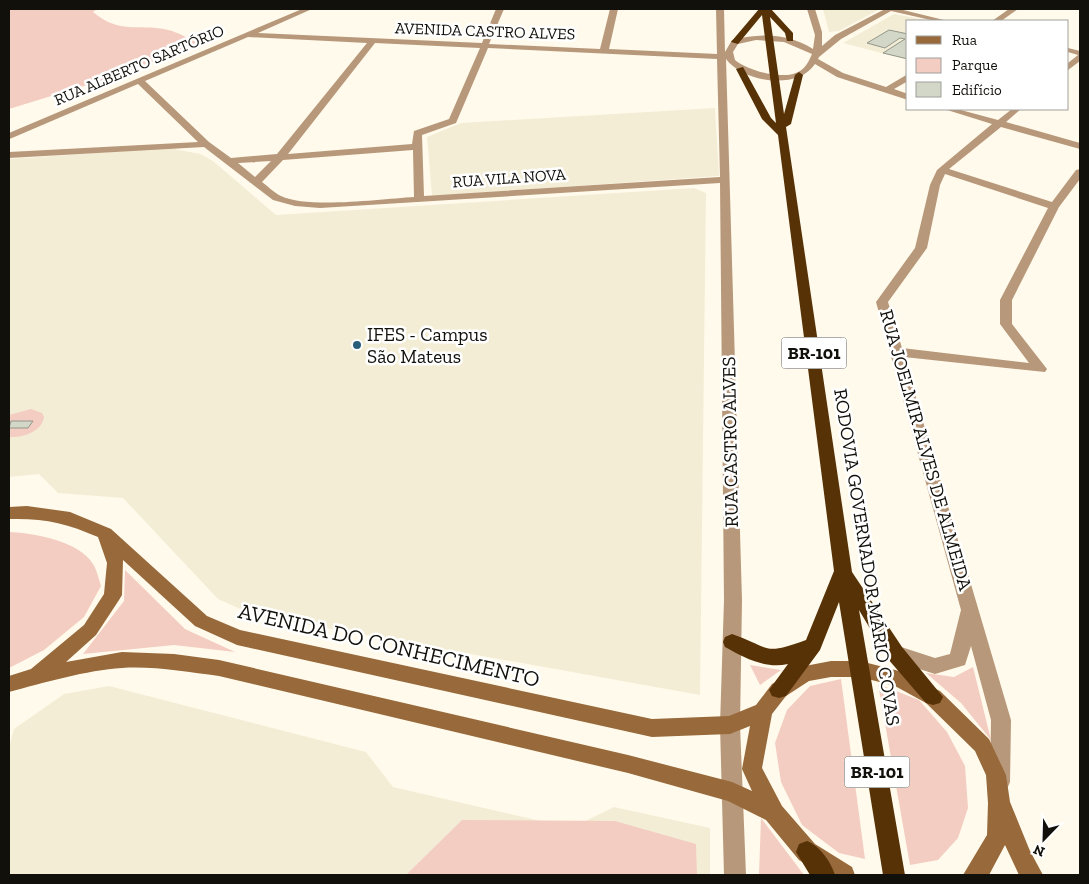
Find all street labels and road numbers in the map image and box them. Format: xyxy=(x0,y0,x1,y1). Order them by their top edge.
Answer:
street label: AVENIDA CASTRO ALVES xyxy=(395,18,575,44)
street label: RUA ALBERTO SARTÓRIO xyxy=(51,20,227,109)
street label: RUA VILA NOVA xyxy=(452,165,567,191)
street label: RUA JOELMIR ALVES DE ALMEIDA xyxy=(875,307,977,594)
road number: BR-101 xyxy=(782,338,846,368)
street label: RUA CASTRO ALVES xyxy=(717,356,743,528)
street label: RODOVIA GOVERNADOR MÁRIO COVAS xyxy=(829,387,905,727)
street label: AVENIDA DO CONHECIMENTO xyxy=(236,597,542,693)
road number: BR-101 xyxy=(844,756,910,788)

